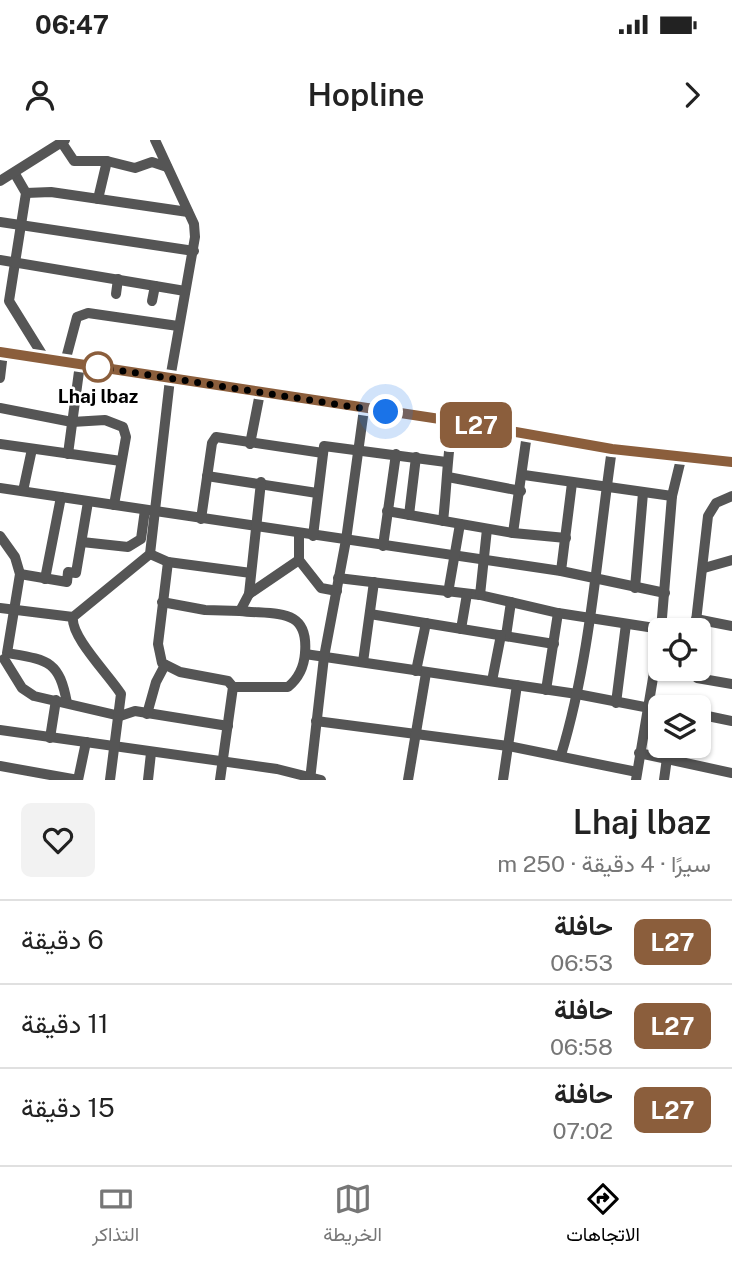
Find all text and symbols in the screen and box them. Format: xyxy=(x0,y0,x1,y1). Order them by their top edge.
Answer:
text: 06:47 xyxy=(35,9,109,40)
icon: person xyxy=(21,76,59,114)
text: Hopline xyxy=(307,76,425,113)
icon: forward xyxy=(673,76,711,114)
marker: Lhaj lbaz xyxy=(83,352,113,382)
place label: Lhaj lbaz xyxy=(58,385,138,407)
your location xyxy=(368,394,403,429)
line badge: L27 xyxy=(436,402,516,448)
text: L27 xyxy=(454,411,498,439)
map controls xyxy=(648,618,711,758)
button: locate xyxy=(648,618,711,681)
button: layers xyxy=(648,695,711,758)
button: heart xyxy=(21,803,95,877)
text: Lhaj lbaz xyxy=(573,803,711,841)
text: سيرًا · 4 دقيقة · 250 m xyxy=(497,850,711,877)
text: حافلة xyxy=(554,910,613,941)
text: 6 دقيقة xyxy=(21,924,104,955)
text: L27 xyxy=(650,928,695,956)
text: 06:53 xyxy=(550,949,613,976)
text: حافلة xyxy=(554,994,613,1025)
text: 11 دقيقة xyxy=(21,1008,109,1039)
text: L27 xyxy=(650,1012,695,1040)
text: 06:58 xyxy=(550,1033,613,1060)
text: حافلة xyxy=(554,1078,613,1109)
text: 15 دقيقة xyxy=(21,1092,115,1123)
text: L27 xyxy=(650,1096,695,1124)
text: 07:02 xyxy=(553,1117,613,1144)
tab: التذاكر xyxy=(92,1180,139,1251)
tab: الخريطة xyxy=(323,1180,382,1251)
tab: الاتجاهات xyxy=(566,1180,640,1251)

